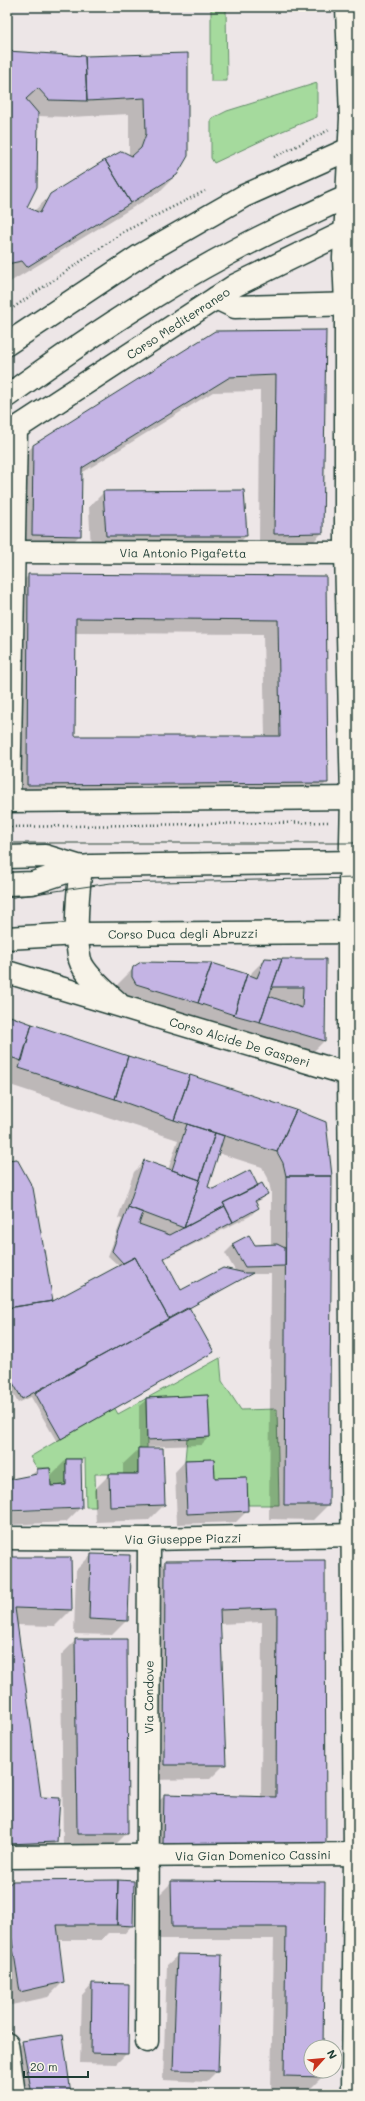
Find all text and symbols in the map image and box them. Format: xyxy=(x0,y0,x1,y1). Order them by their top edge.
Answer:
street label: Corso Mediterraneo xyxy=(123,283,233,362)
street label: Via Antonio Pigafetta xyxy=(119,544,247,561)
street label: Corso Duca degli Abruzzi xyxy=(108,925,258,942)
street label: Corso Alcide De Gasperi xyxy=(168,1013,312,1070)
street label: Via Giuseppe Piazzi xyxy=(125,1529,242,1547)
street label: Via Condove xyxy=(140,1660,157,1734)
street label: Via Gian Domenico Cassini xyxy=(175,1846,331,1864)
north arrow xyxy=(303,2039,343,2079)
text: N xyxy=(324,2047,341,2061)
scale bar xyxy=(24,2053,88,2079)
text: 20 m xyxy=(30,2058,58,2074)

